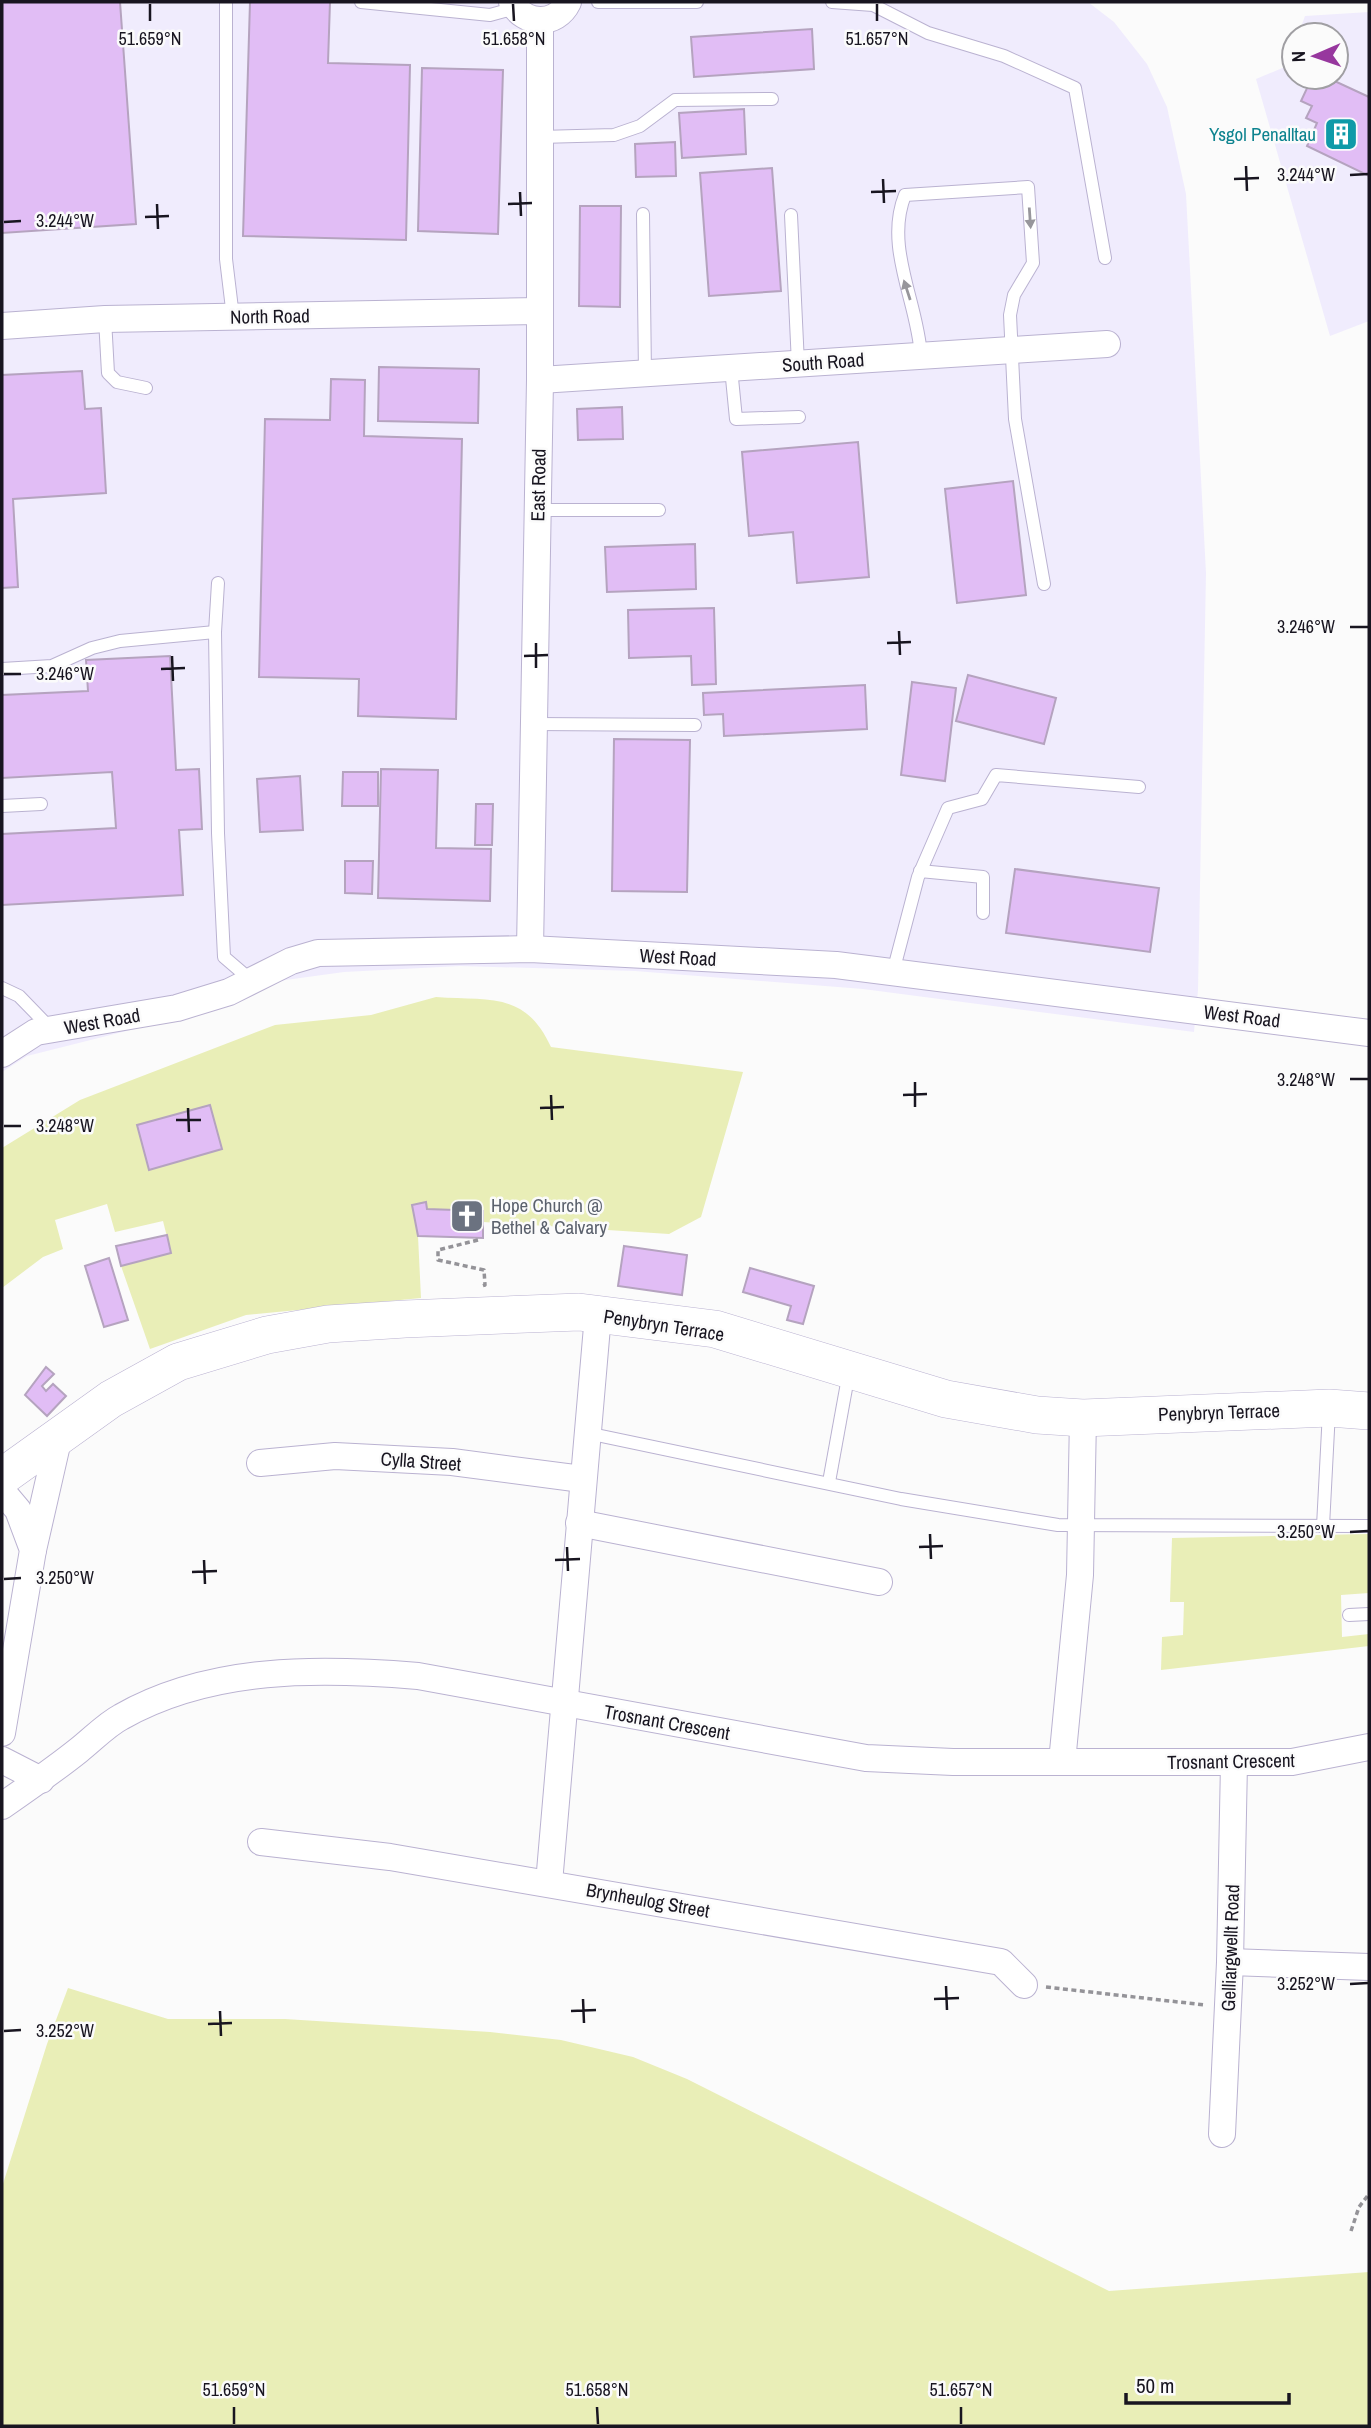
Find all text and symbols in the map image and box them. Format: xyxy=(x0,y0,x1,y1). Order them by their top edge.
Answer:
north arrow xyxy=(1280,21,1350,91)
text: 51.659°N xyxy=(119,26,182,51)
text: 51.658°N xyxy=(483,26,546,51)
text: 51.657°N xyxy=(846,26,909,51)
text: N xyxy=(1285,51,1311,63)
building icon: Ysgol Penalltau xyxy=(1322,115,1360,153)
place label: Ysgol Penalltau xyxy=(1209,121,1316,147)
text: 3.244°W xyxy=(1277,162,1335,187)
one-way arrow xyxy=(1025,207,1036,229)
text: 3.244°W xyxy=(36,208,94,233)
one-way arrow xyxy=(901,279,911,300)
street label: North Road xyxy=(230,302,310,330)
street label: South Road xyxy=(781,346,865,378)
street label: East Road xyxy=(524,448,552,522)
text: 3.246°W xyxy=(1277,614,1335,639)
text: 3.246°W xyxy=(36,661,94,686)
street label: West Road xyxy=(639,942,717,972)
street label: West Road xyxy=(1202,998,1282,1034)
street label: West Road xyxy=(62,1002,142,1040)
text: 3.248°W xyxy=(1277,1067,1335,1092)
text: 3.248°W xyxy=(36,1113,94,1138)
place label: Hope Church @ Bethel & Calvary xyxy=(491,1192,607,1240)
church icon: Hope Church @ Bethel & Calvary xyxy=(448,1197,486,1235)
street label: Penybryn Terrace xyxy=(602,1303,726,1347)
street label: Penybryn Terrace xyxy=(1158,1397,1280,1427)
street label: Cylla Street xyxy=(380,1445,463,1477)
text: 3.250°W xyxy=(1277,1519,1335,1544)
text: 3.250°W xyxy=(36,1565,94,1590)
street label: Trosnant Crescent xyxy=(602,1698,733,1746)
street label: Trosnant Crescent xyxy=(1167,1747,1296,1775)
street label: Brynheulog Street xyxy=(584,1876,712,1924)
street label: Gelliargwellt Road xyxy=(1215,1884,1245,2012)
text: 3.252°W xyxy=(1277,1971,1335,1996)
text: 3.252°W xyxy=(36,2018,94,2043)
scale bar xyxy=(1126,2362,1289,2406)
text: 50 m xyxy=(1136,2371,1174,2400)
text: 51.659°N xyxy=(203,2377,266,2402)
text: 51.658°N xyxy=(566,2377,629,2402)
text: 51.657°N xyxy=(930,2377,993,2402)

